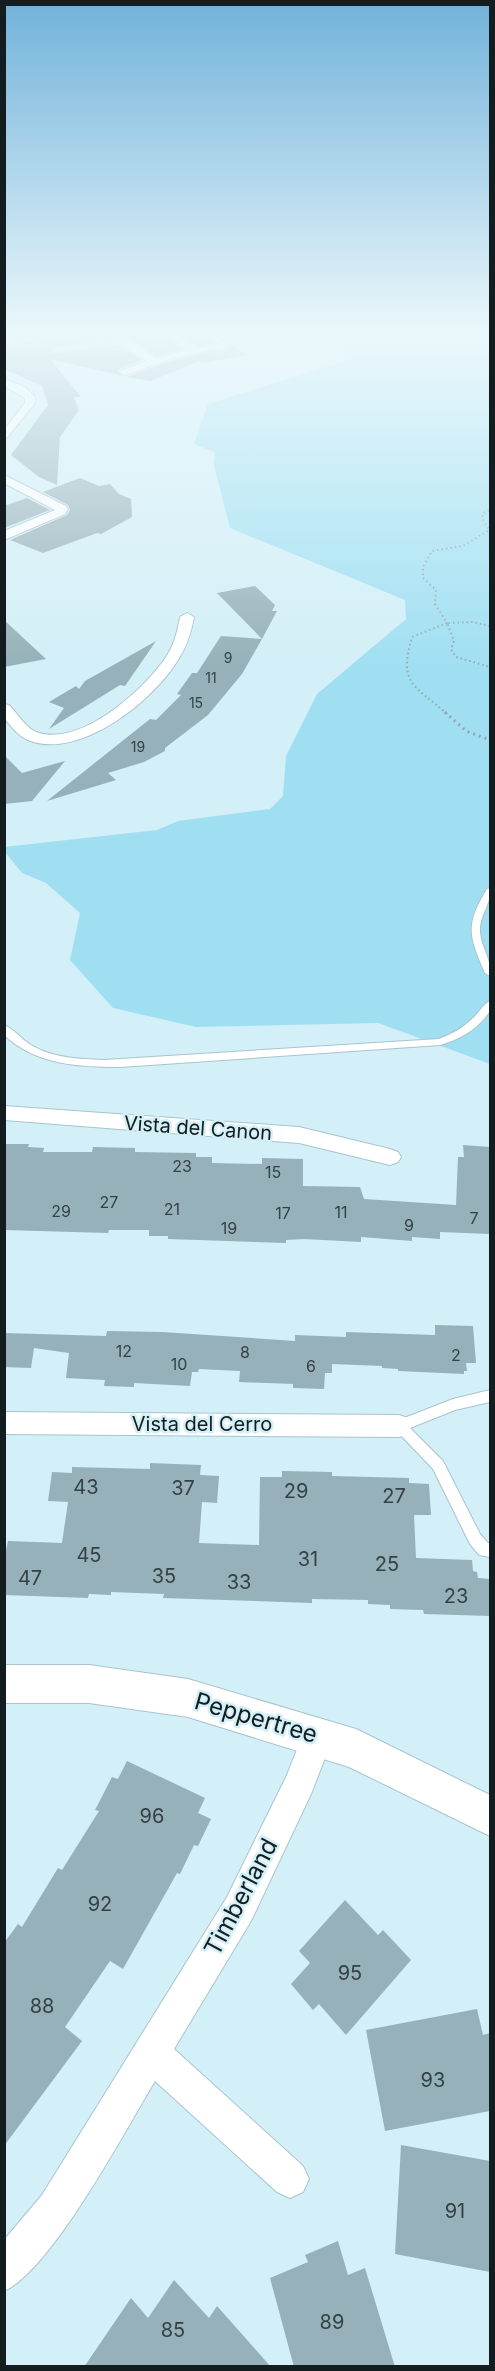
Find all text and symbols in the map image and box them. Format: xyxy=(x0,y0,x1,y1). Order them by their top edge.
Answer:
house number: 9 xyxy=(224,649,232,666)
house number: 11 xyxy=(205,669,217,686)
house number: 15 xyxy=(189,694,203,711)
house number: 19 xyxy=(131,738,145,755)
street label: Vista del Canon xyxy=(123,1111,273,1145)
house number: 23 xyxy=(172,1156,192,1176)
house number: 15 xyxy=(265,1162,281,1182)
house number: 27 xyxy=(100,1192,118,1212)
house number: 21 xyxy=(164,1199,180,1219)
house number: 29 xyxy=(51,1201,71,1221)
house number: 11 xyxy=(334,1202,348,1222)
house number: 17 xyxy=(275,1203,291,1223)
house number: 7 xyxy=(469,1208,479,1228)
house number: 9 xyxy=(404,1215,414,1235)
house number: 19 xyxy=(221,1218,237,1238)
house number: 12 xyxy=(116,1341,132,1361)
house number: 8 xyxy=(240,1342,250,1362)
house number: 2 xyxy=(451,1345,461,1365)
house number: 10 xyxy=(171,1354,187,1374)
house number: 6 xyxy=(306,1356,316,1376)
street label: Vista del Cerro xyxy=(132,1412,272,1436)
house number: 43 xyxy=(73,1475,99,1499)
house number: 37 xyxy=(171,1476,195,1500)
house number: 29 xyxy=(284,1479,308,1503)
house number: 27 xyxy=(382,1484,406,1508)
house number: 45 xyxy=(76,1543,102,1567)
house number: 31 xyxy=(298,1547,318,1571)
house number: 25 xyxy=(375,1552,399,1576)
house number: 35 xyxy=(152,1564,176,1588)
house number: 47 xyxy=(18,1566,42,1590)
house number: 33 xyxy=(227,1570,251,1594)
house number: 23 xyxy=(444,1584,468,1608)
street label: Peppertree xyxy=(191,1686,321,1749)
house number: 96 xyxy=(140,1804,164,1828)
street label: Timberland xyxy=(198,1833,284,1960)
house number: 92 xyxy=(88,1892,112,1916)
house number: 95 xyxy=(338,1961,362,1985)
house number: 88 xyxy=(30,1994,54,2018)
house number: 93 xyxy=(421,2068,445,2092)
house number: 91 xyxy=(445,2199,465,2223)
house number: 89 xyxy=(320,2310,344,2334)
house number: 85 xyxy=(161,2318,185,2342)

